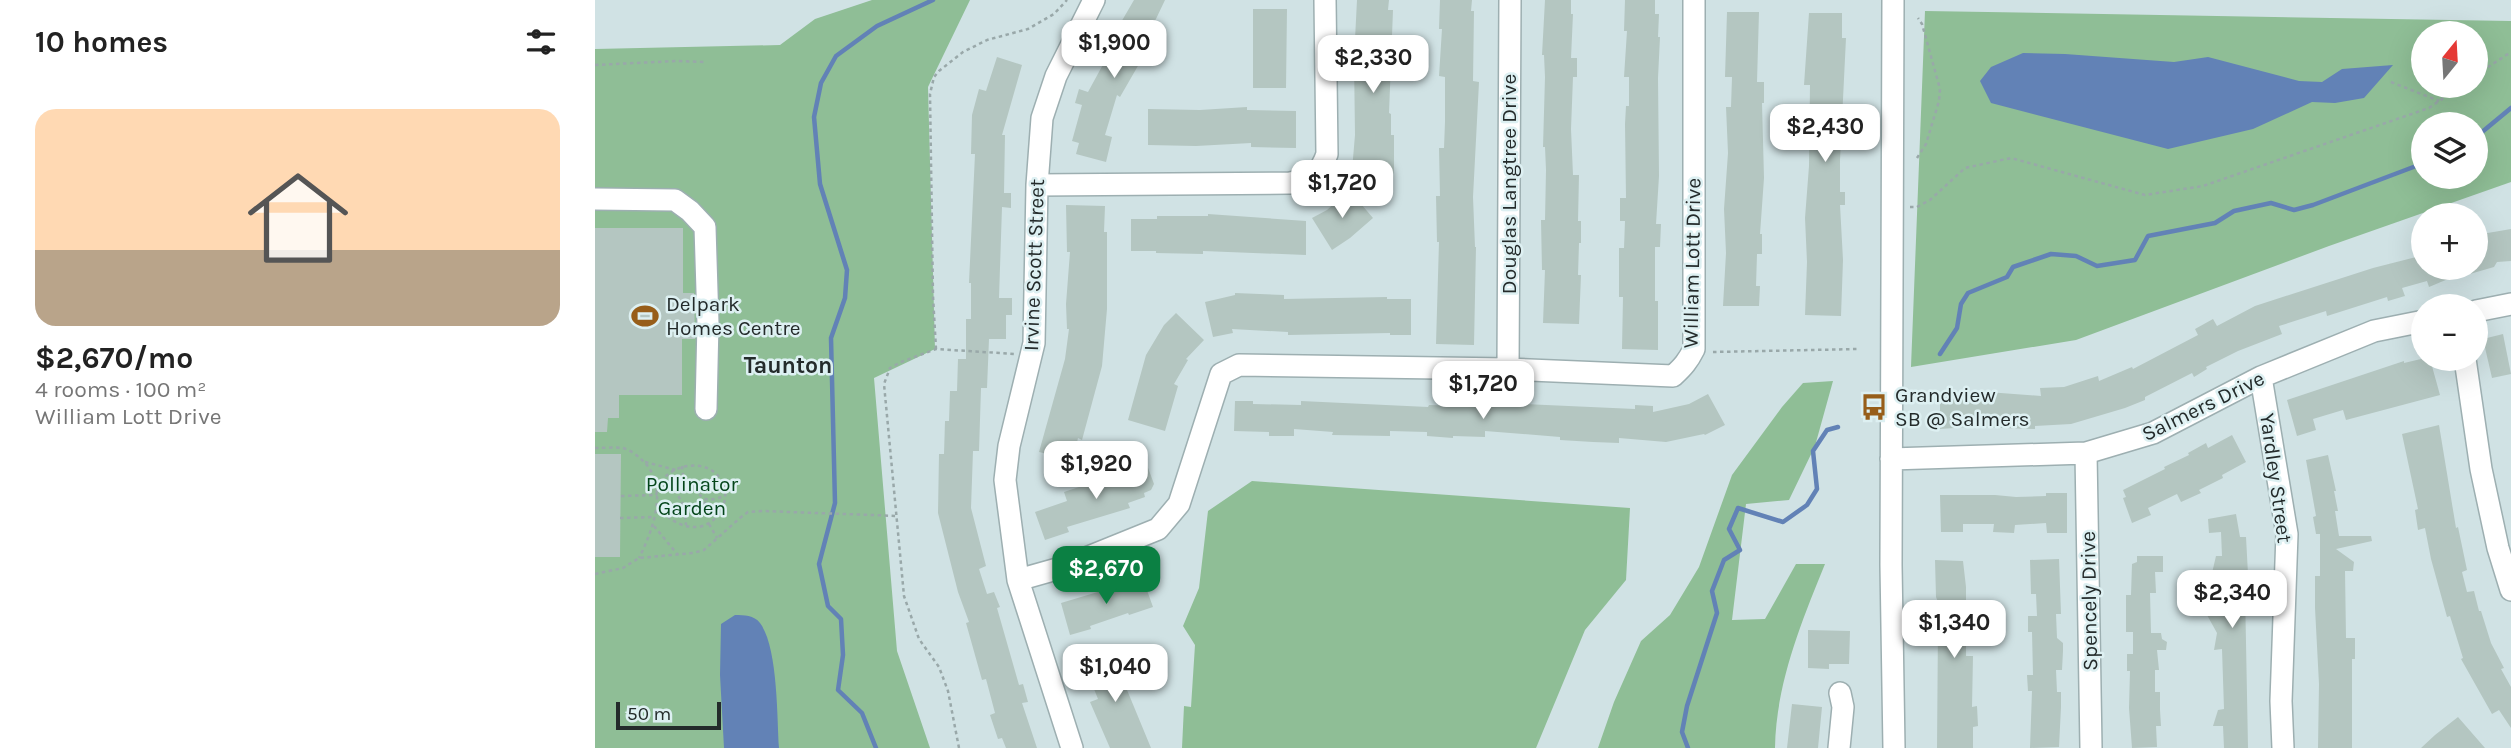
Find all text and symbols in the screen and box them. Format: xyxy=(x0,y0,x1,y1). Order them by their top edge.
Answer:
pin: $1,900 xyxy=(1057,20,1171,80)
north arrow xyxy=(2411,21,2489,98)
map controls xyxy=(2411,21,2488,371)
icon: filters xyxy=(522,23,560,61)
text: 10 homes xyxy=(35,24,168,60)
text: $1,900 xyxy=(1078,29,1151,56)
pin: $2,330 xyxy=(1316,36,1430,95)
text: $2,330 xyxy=(1334,44,1412,71)
street label: Douglas Langtree Drive xyxy=(1497,74,1521,294)
pin: $2,430 xyxy=(1768,104,1882,164)
button: layers xyxy=(2411,112,2488,189)
text: $2,430 xyxy=(1786,113,1864,140)
icon: home xyxy=(235,155,361,281)
pin: $1,720 xyxy=(1285,160,1399,220)
text: $1,720 xyxy=(1307,169,1377,196)
street label: Irvine Scott Street xyxy=(1019,178,1049,351)
street label: William Lott Drive xyxy=(1679,178,1705,348)
button: + xyxy=(2411,203,2488,280)
place label: Delpark Homes Centre xyxy=(666,292,801,340)
button: − xyxy=(2411,294,2488,371)
sports icon: Delpark Homes Centre xyxy=(630,301,660,331)
text: $2,670/mo xyxy=(35,340,193,376)
district label: Taunton xyxy=(744,352,832,379)
pin: $1,720 xyxy=(1426,362,1540,421)
street label: Salmers Drive xyxy=(2138,366,2268,446)
text: $1,720 xyxy=(1448,370,1518,397)
text: 4 rooms · 100 m² xyxy=(35,376,207,403)
place label: Grandview SB @ Salmers xyxy=(1895,383,2030,431)
bus stop icon: Grandview SB @ Salmers xyxy=(1859,392,1889,422)
text: William Lott Drive xyxy=(35,403,222,430)
street label: Yardley Street xyxy=(2255,412,2297,545)
pin: $1,920 xyxy=(1039,442,1153,501)
text: $1,920 xyxy=(1060,450,1132,477)
park label: Pollinator Garden xyxy=(646,472,739,520)
street label: Spencely Drive xyxy=(2076,531,2102,671)
pin: $2,670 xyxy=(1049,546,1163,606)
text: $2,670 xyxy=(1068,555,1144,582)
pin: $2,340 xyxy=(2175,570,2289,630)
text: $2,340 xyxy=(2193,579,2271,606)
pin: $1,340 xyxy=(1897,600,2011,660)
text: $1,340 xyxy=(1918,609,1990,636)
pin: $1,040 xyxy=(1058,644,1172,704)
text: $1,040 xyxy=(1079,653,1151,680)
scale bar xyxy=(616,699,721,731)
text: 50 m xyxy=(627,703,671,725)

